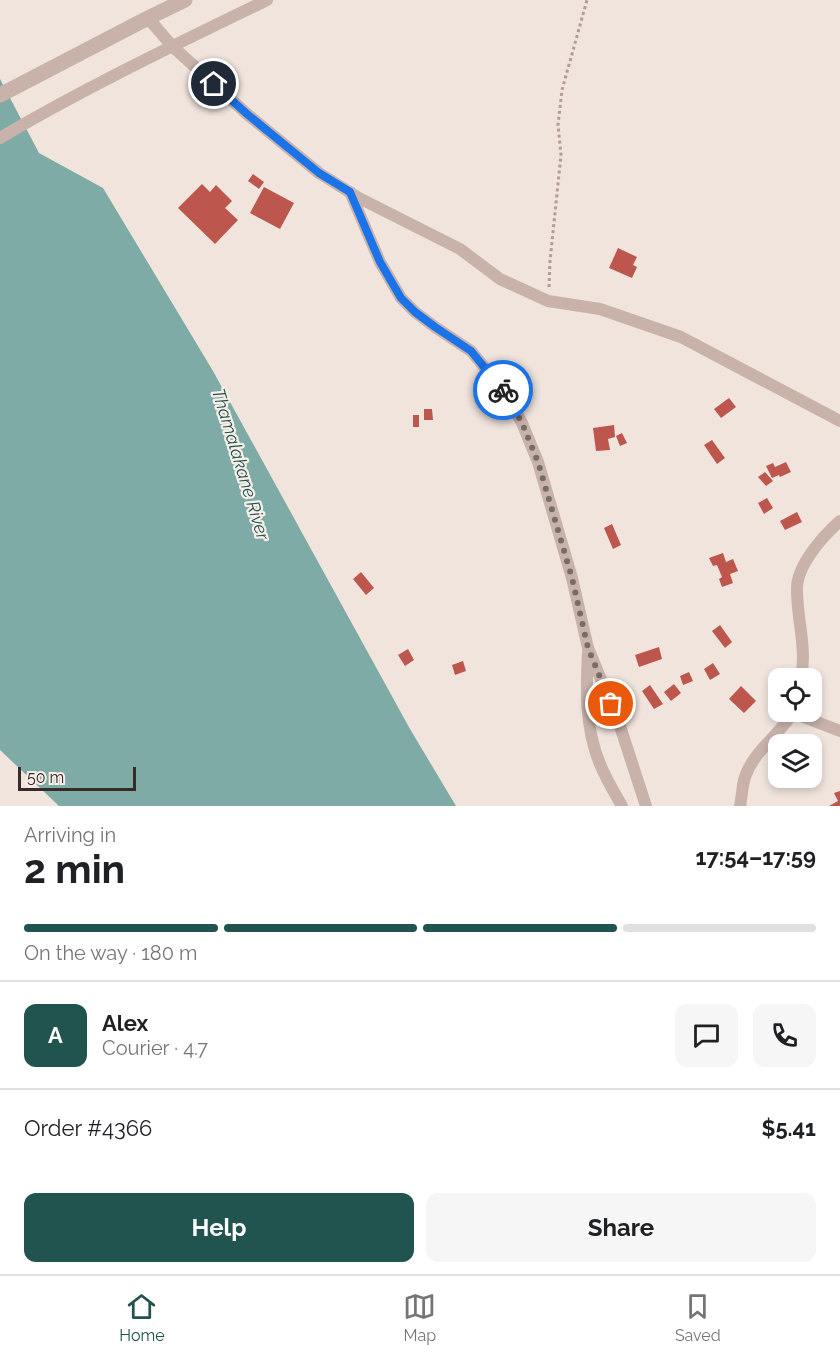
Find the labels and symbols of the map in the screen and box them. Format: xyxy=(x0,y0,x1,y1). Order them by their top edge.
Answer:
pin xyxy=(188,58,239,109)
courier xyxy=(473,360,533,420)
water label: Thamalakane River xyxy=(208,386,274,543)
pin xyxy=(585,678,636,729)
scale bar xyxy=(18,764,136,792)

